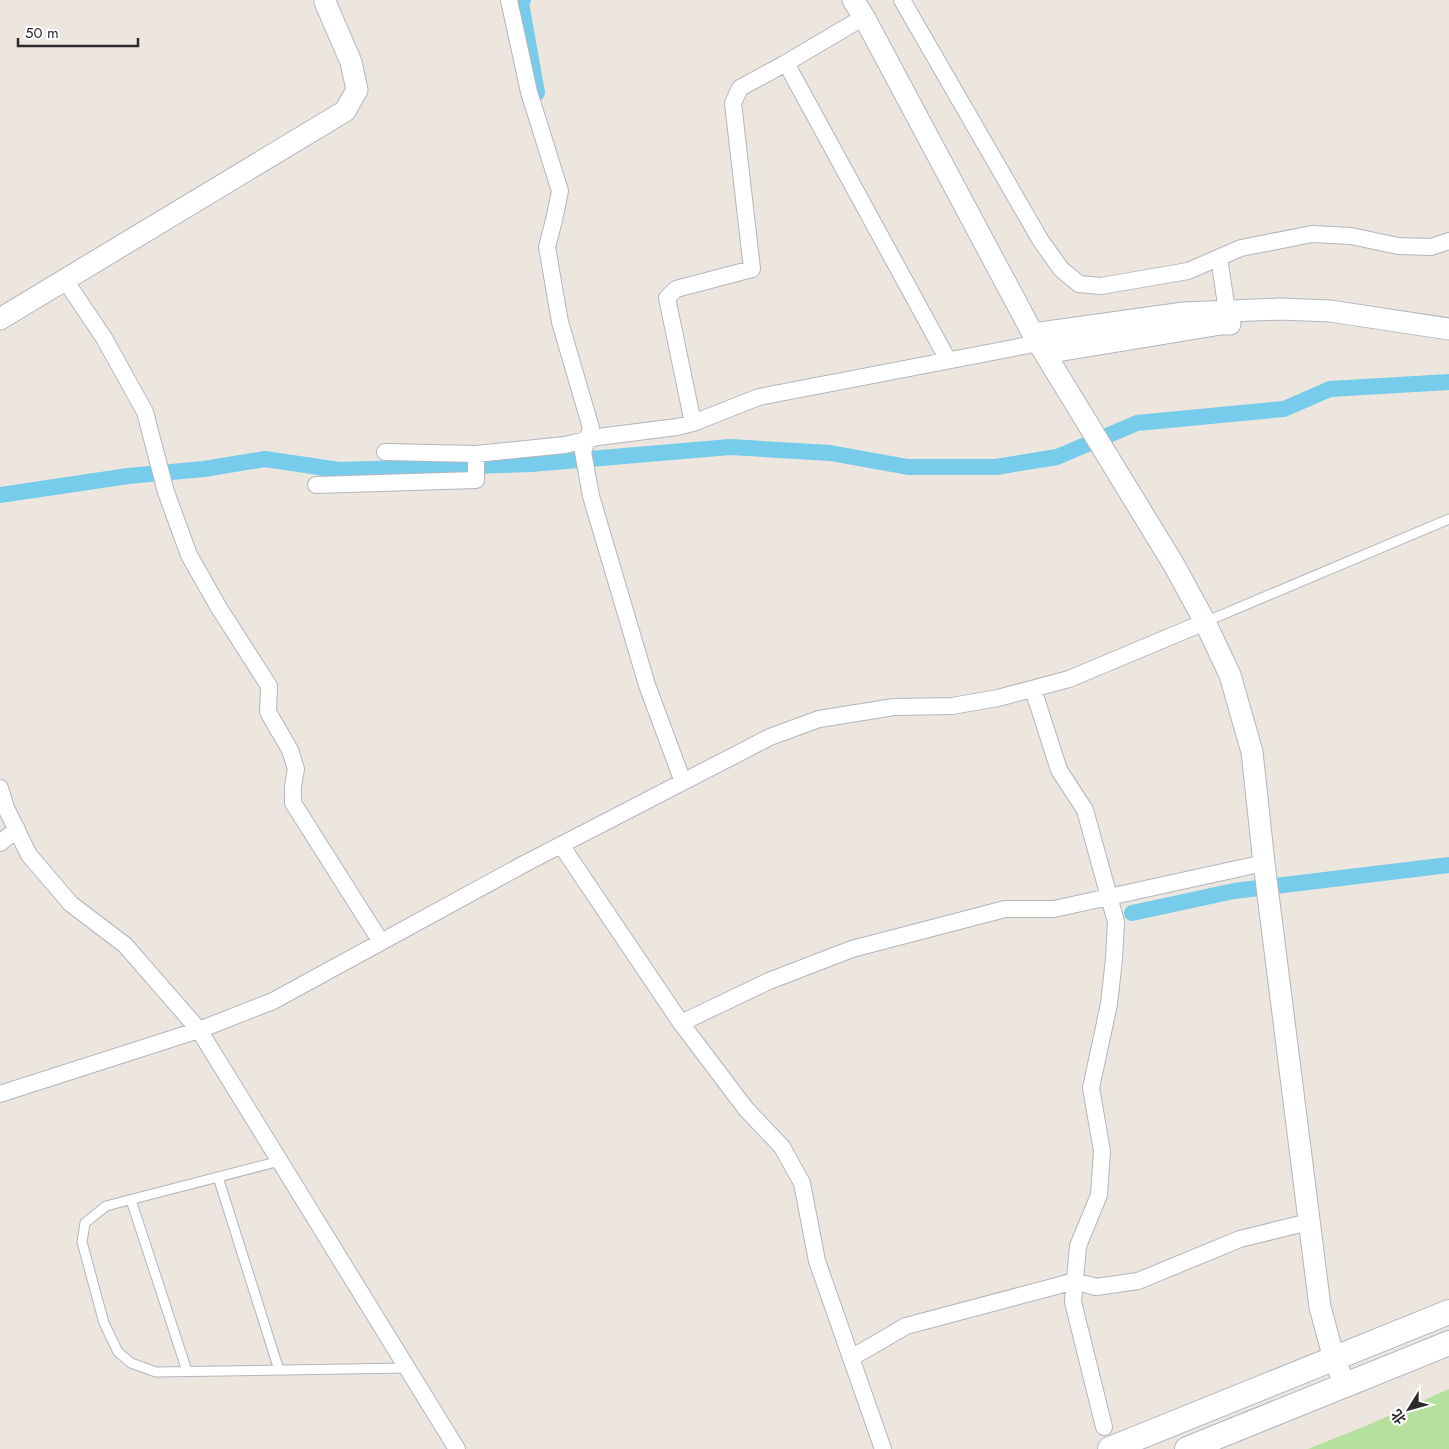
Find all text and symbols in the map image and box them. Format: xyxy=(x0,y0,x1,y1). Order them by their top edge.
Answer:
scale bar xyxy=(18,15,138,47)
text: 50 m xyxy=(25,22,59,44)
north arrow xyxy=(1384,1384,1434,1434)
text: 北 xyxy=(1386,1405,1411,1428)

